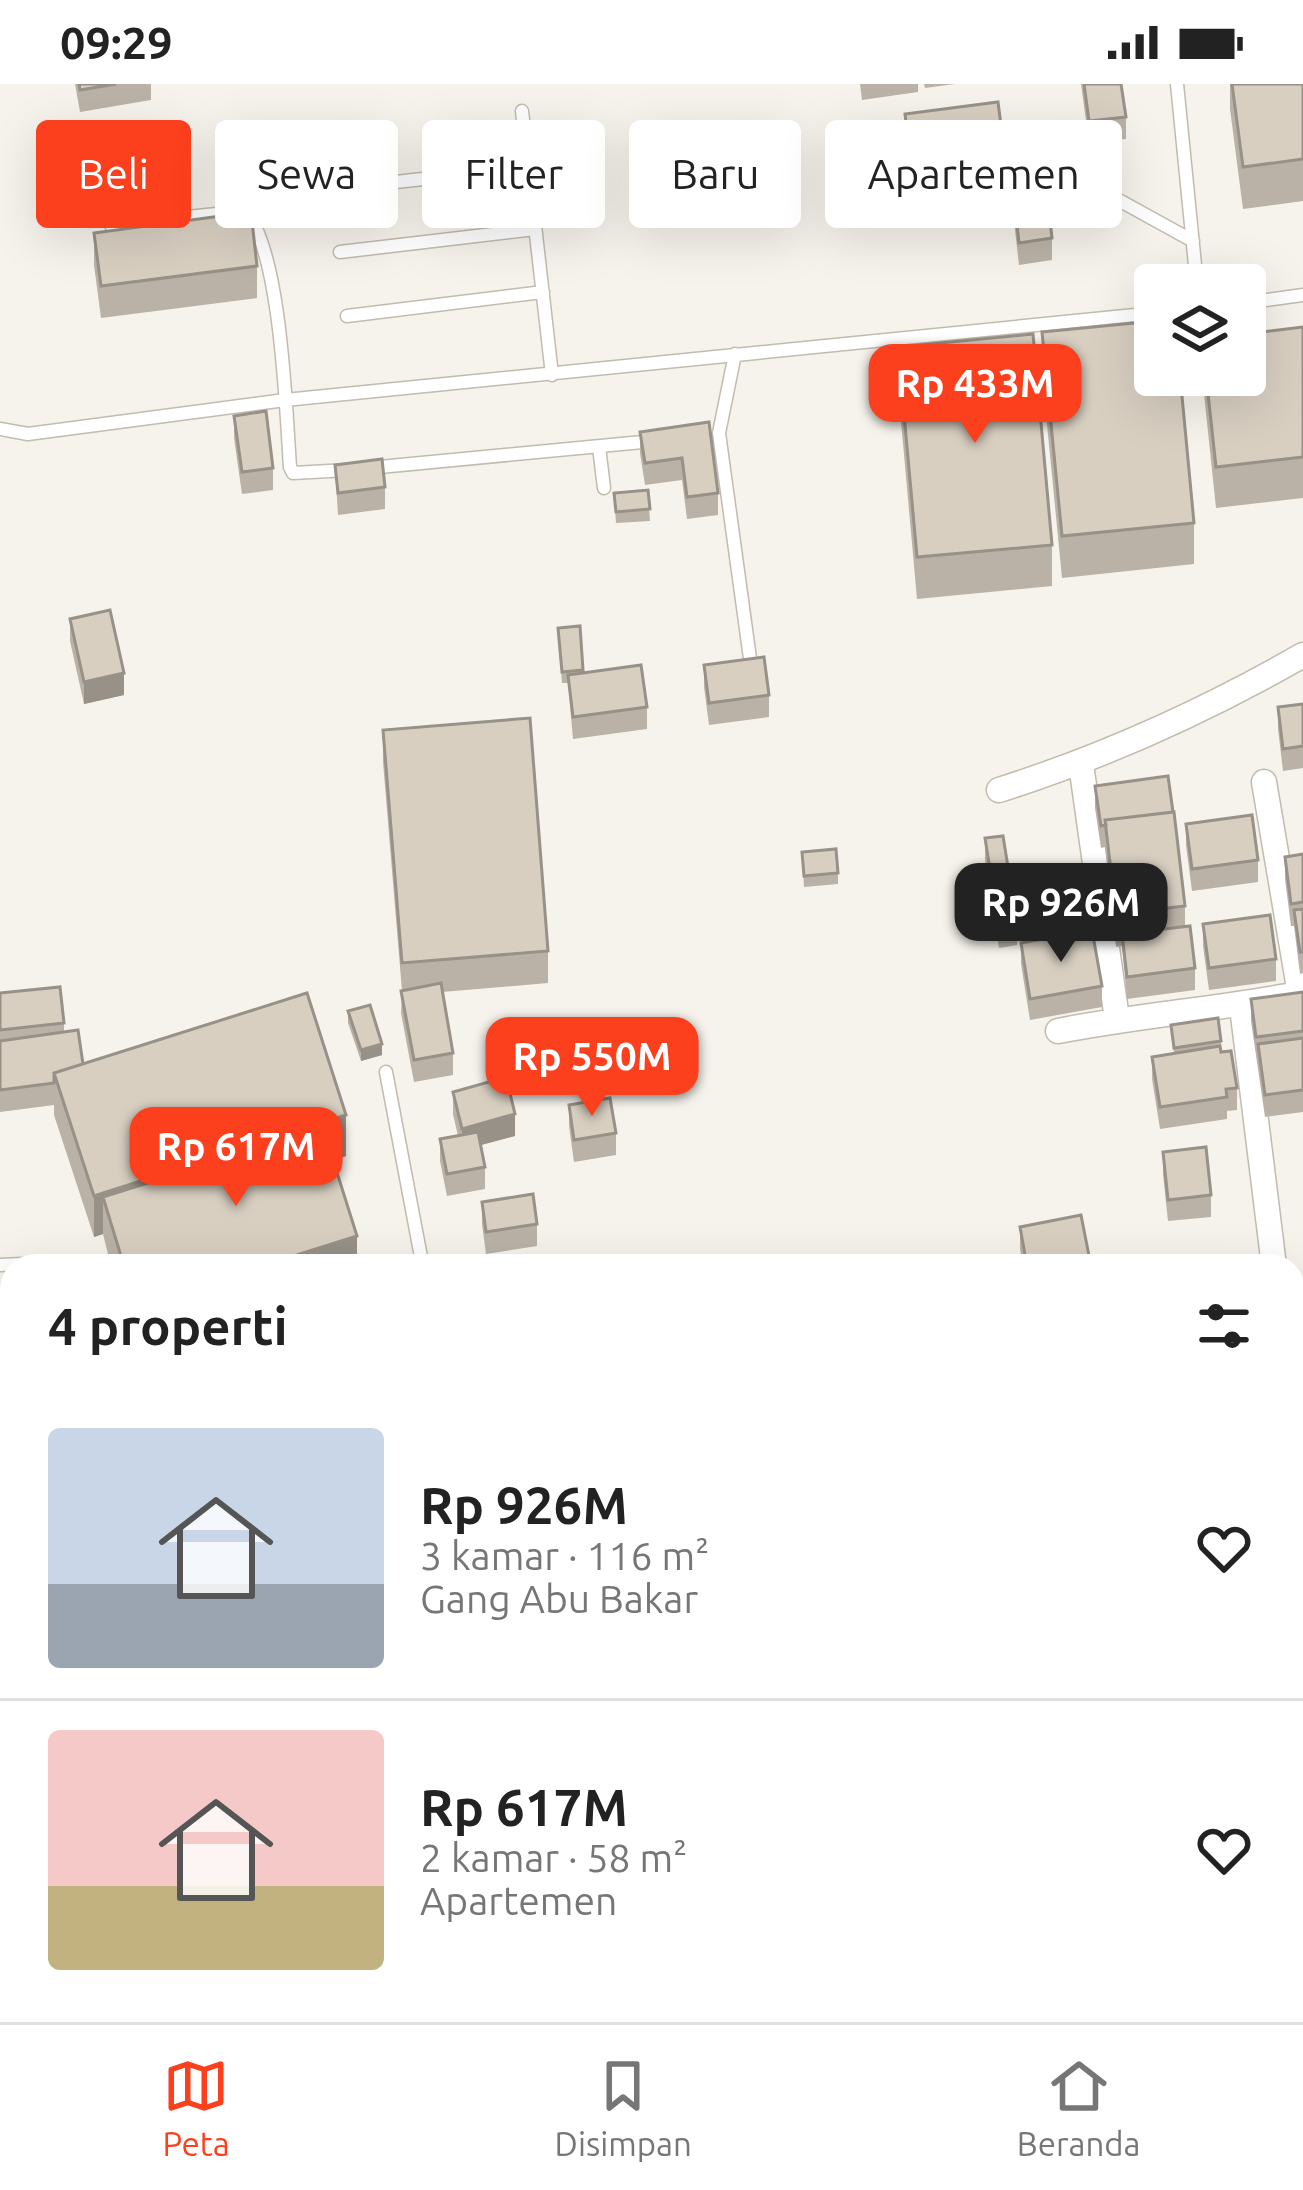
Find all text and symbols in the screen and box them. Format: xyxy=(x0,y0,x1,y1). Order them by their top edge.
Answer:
text: 09:29 xyxy=(60,17,173,68)
chip: Beli xyxy=(36,120,191,228)
chip: Sewa xyxy=(215,120,398,228)
chip: Filter xyxy=(422,120,605,228)
chip: Baru xyxy=(629,120,801,228)
chip: Apartemen xyxy=(825,120,1122,228)
map controls xyxy=(1134,264,1266,396)
button: layers xyxy=(1134,264,1266,396)
pin: Rp 433M xyxy=(864,344,1086,446)
text: Rp 433M xyxy=(896,361,1054,404)
pin: Rp 926M xyxy=(950,863,1172,965)
text: Rp 926M xyxy=(982,880,1140,923)
pin: Rp 550M xyxy=(481,1017,703,1119)
text: Rp 550M xyxy=(513,1034,671,1077)
pin: Rp 617M xyxy=(125,1107,347,1209)
text: Rp 617M xyxy=(157,1124,315,1167)
icon: filters xyxy=(1191,1293,1257,1359)
text: 4 properti xyxy=(48,1297,288,1355)
icon: home xyxy=(144,1476,288,1620)
text: Rp 926M xyxy=(420,1476,628,1534)
icon: heart xyxy=(1191,1515,1257,1581)
text: 3 kamar · 116 m² xyxy=(420,1534,709,1577)
text: Gang Abu Bakar xyxy=(420,1577,698,1620)
icon: home xyxy=(144,1778,288,1922)
text: Rp 617M xyxy=(420,1778,628,1836)
icon: heart xyxy=(1191,1817,1257,1883)
text: 2 kamar · 58 m² xyxy=(420,1836,687,1879)
text: Apartemen xyxy=(420,1879,617,1922)
tab: Peta xyxy=(162,2053,230,2162)
tab: Disimpan xyxy=(555,2053,692,2162)
tab: Beranda xyxy=(1017,2053,1141,2162)

